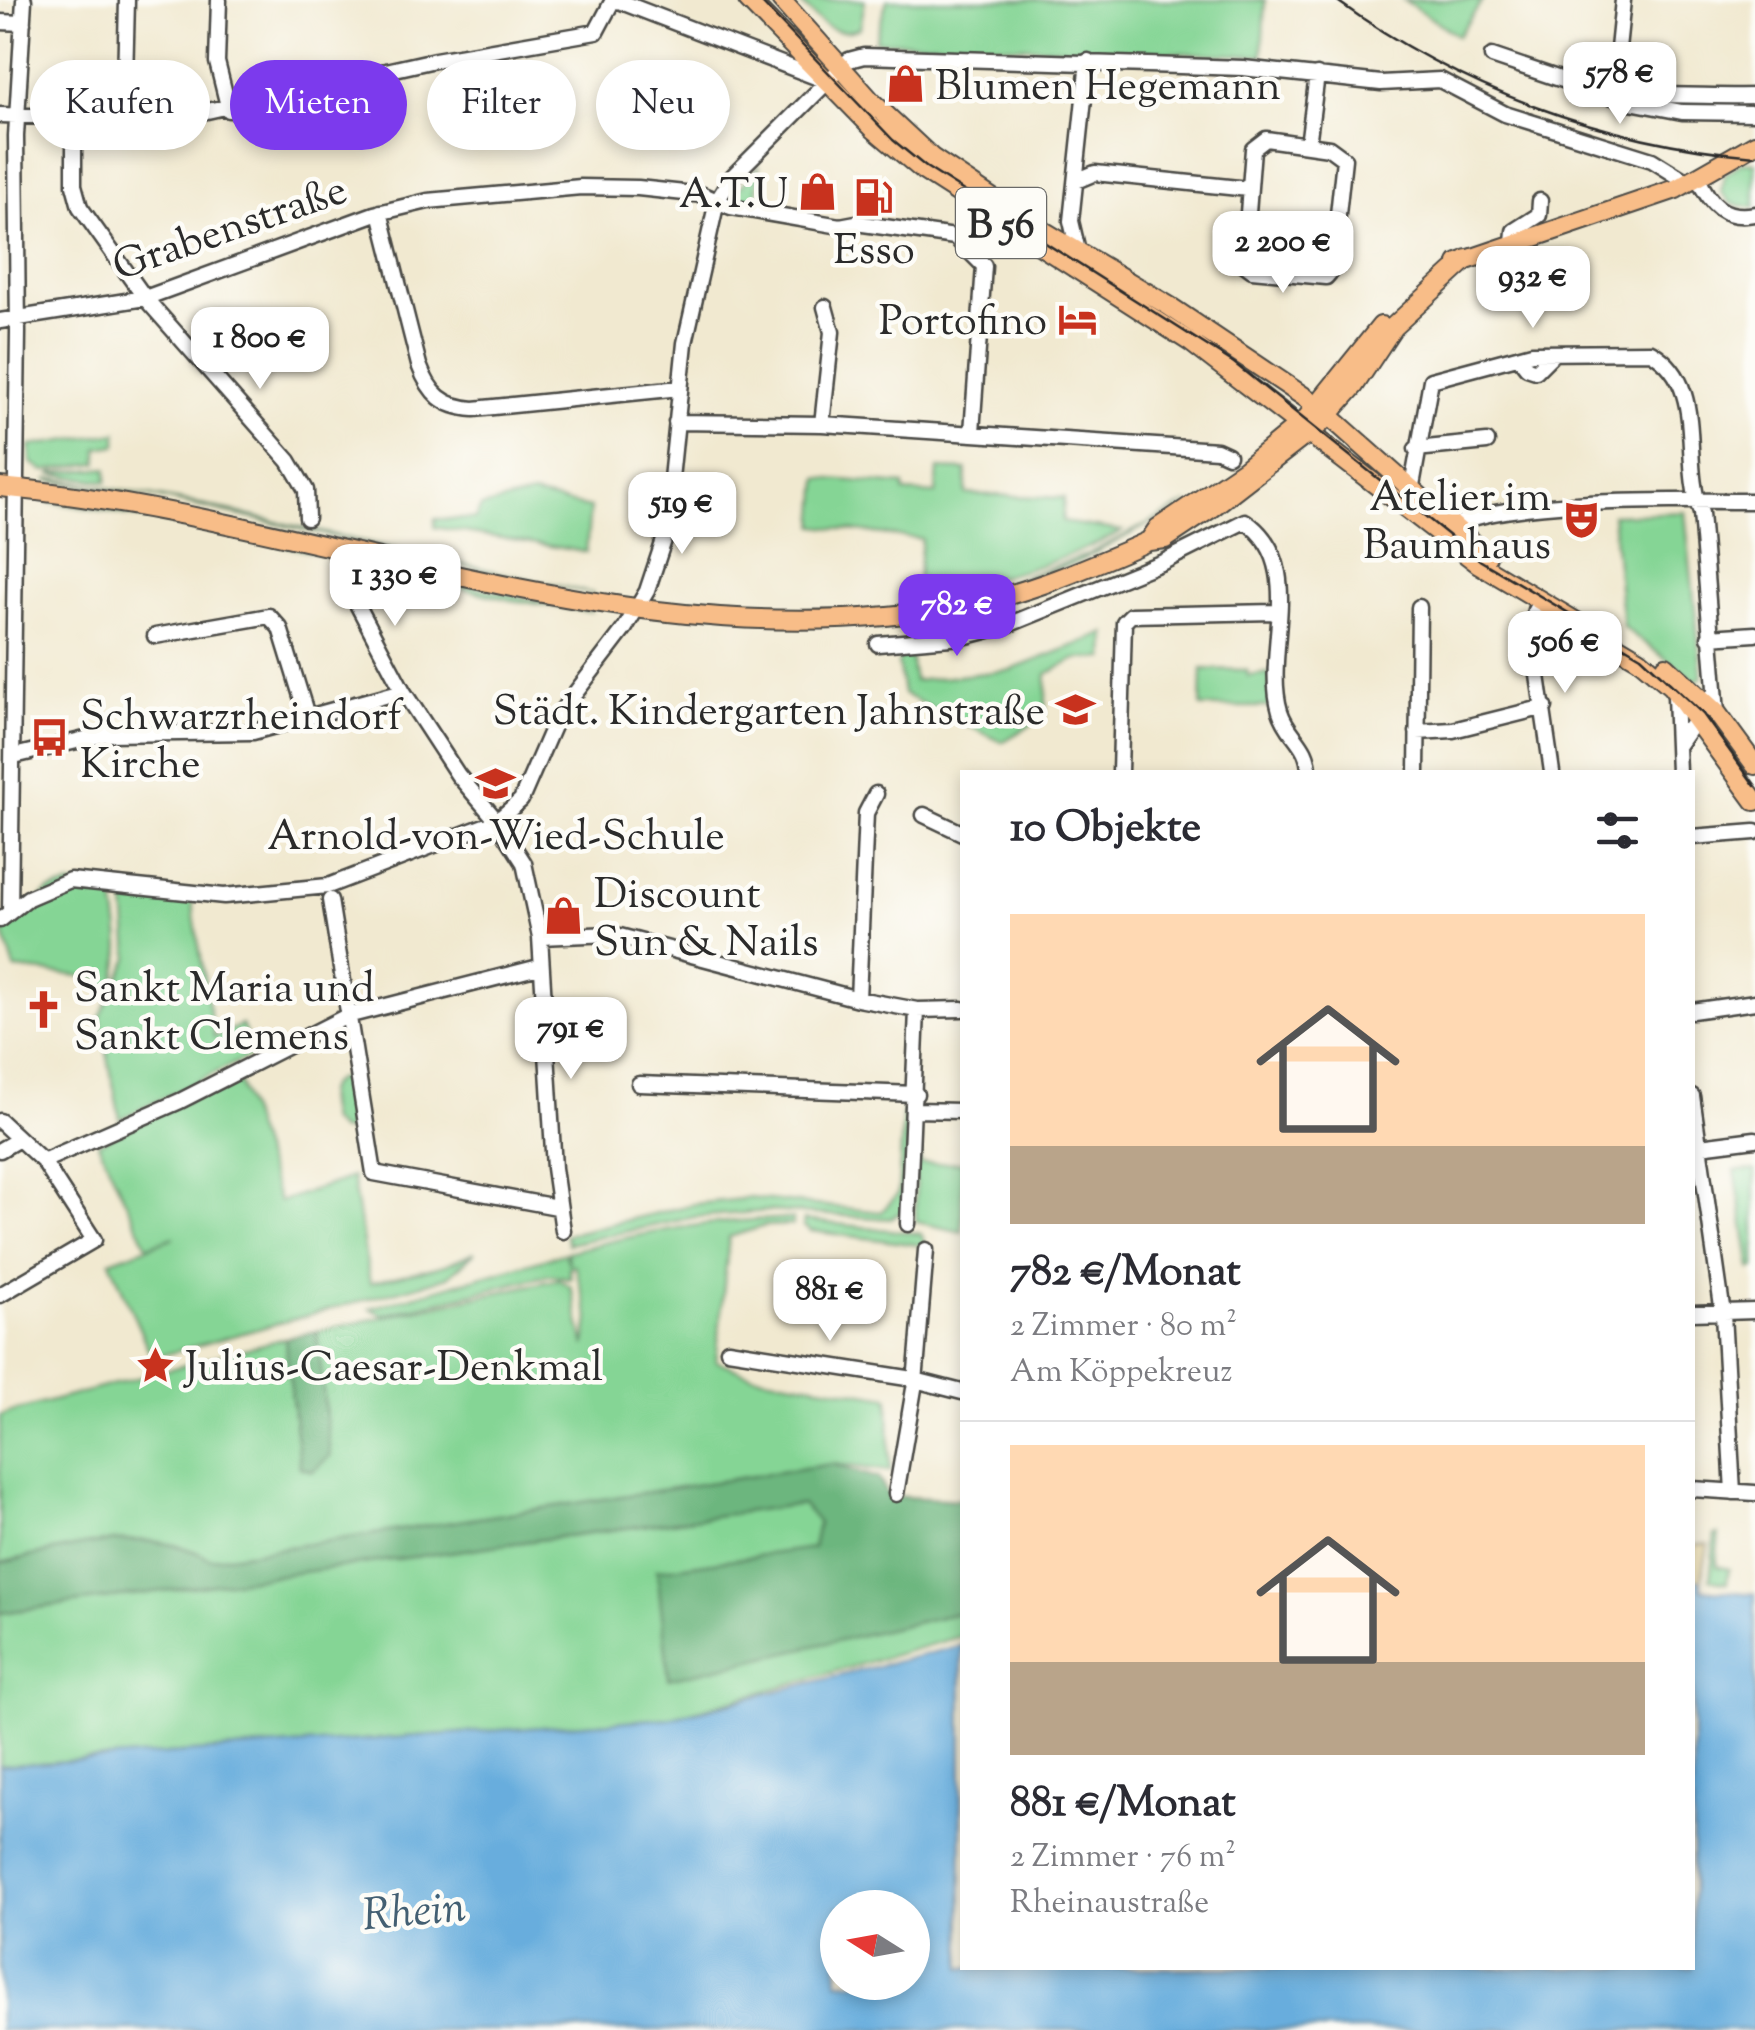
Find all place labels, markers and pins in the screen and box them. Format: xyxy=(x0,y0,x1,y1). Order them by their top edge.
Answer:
pin: 578 € xyxy=(1550,42,1690,127)
place label: Blumen Hegemann xyxy=(935,59,1281,119)
shop icon: Blumen Hegemann xyxy=(884,63,926,105)
place label: A.T.U xyxy=(679,167,788,227)
shop icon: A.T.U xyxy=(797,171,839,213)
fuel station icon: Esso xyxy=(853,176,895,218)
pin: 2 200 € xyxy=(1191,211,1375,296)
place label: Esso xyxy=(833,223,915,283)
pin: 932 € xyxy=(1463,246,1603,331)
place label: Portofino xyxy=(879,294,1047,354)
hotel icon: Portofino xyxy=(1056,298,1098,340)
pin: 1 800 € xyxy=(168,307,352,392)
place label: Atelier im Baumhaus xyxy=(1363,470,1551,578)
pin: 519 € xyxy=(612,472,752,557)
theatre icon: Atelier im Baumhaus xyxy=(1560,498,1602,540)
pin: 1 330 € xyxy=(303,544,487,629)
pin: 782 € xyxy=(887,574,1027,659)
pin: 506 € xyxy=(1495,611,1635,696)
place label: Städt. Kindergarten Jahnstraße xyxy=(493,684,1045,744)
school or university icon: Städt. Kindergarten Jahnstraße xyxy=(1054,688,1096,730)
place label: Schwarzrheindorf Kirche xyxy=(80,689,405,797)
bus stop icon: Schwarzrheindorf Kirche xyxy=(29,717,71,759)
school or university icon: Arnold-von-Wied-Schule xyxy=(475,762,517,804)
place label: Arnold-von-Wied-Schule xyxy=(267,809,725,869)
place label: Discount Sun & Nails xyxy=(594,867,819,975)
shop icon: Discount Sun & Nails xyxy=(543,895,585,937)
place label: Sankt Maria und Sankt Clemens xyxy=(74,961,375,1069)
church icon: Sankt Maria und Sankt Clemens xyxy=(23,989,65,1031)
pin: 791 € xyxy=(501,997,641,1082)
pin: 881 € xyxy=(760,1259,900,1344)
place label: Julius-Caesar-Denkmal xyxy=(183,1340,603,1400)
place icon: Julius-Caesar-Denkmal xyxy=(134,1344,176,1386)

